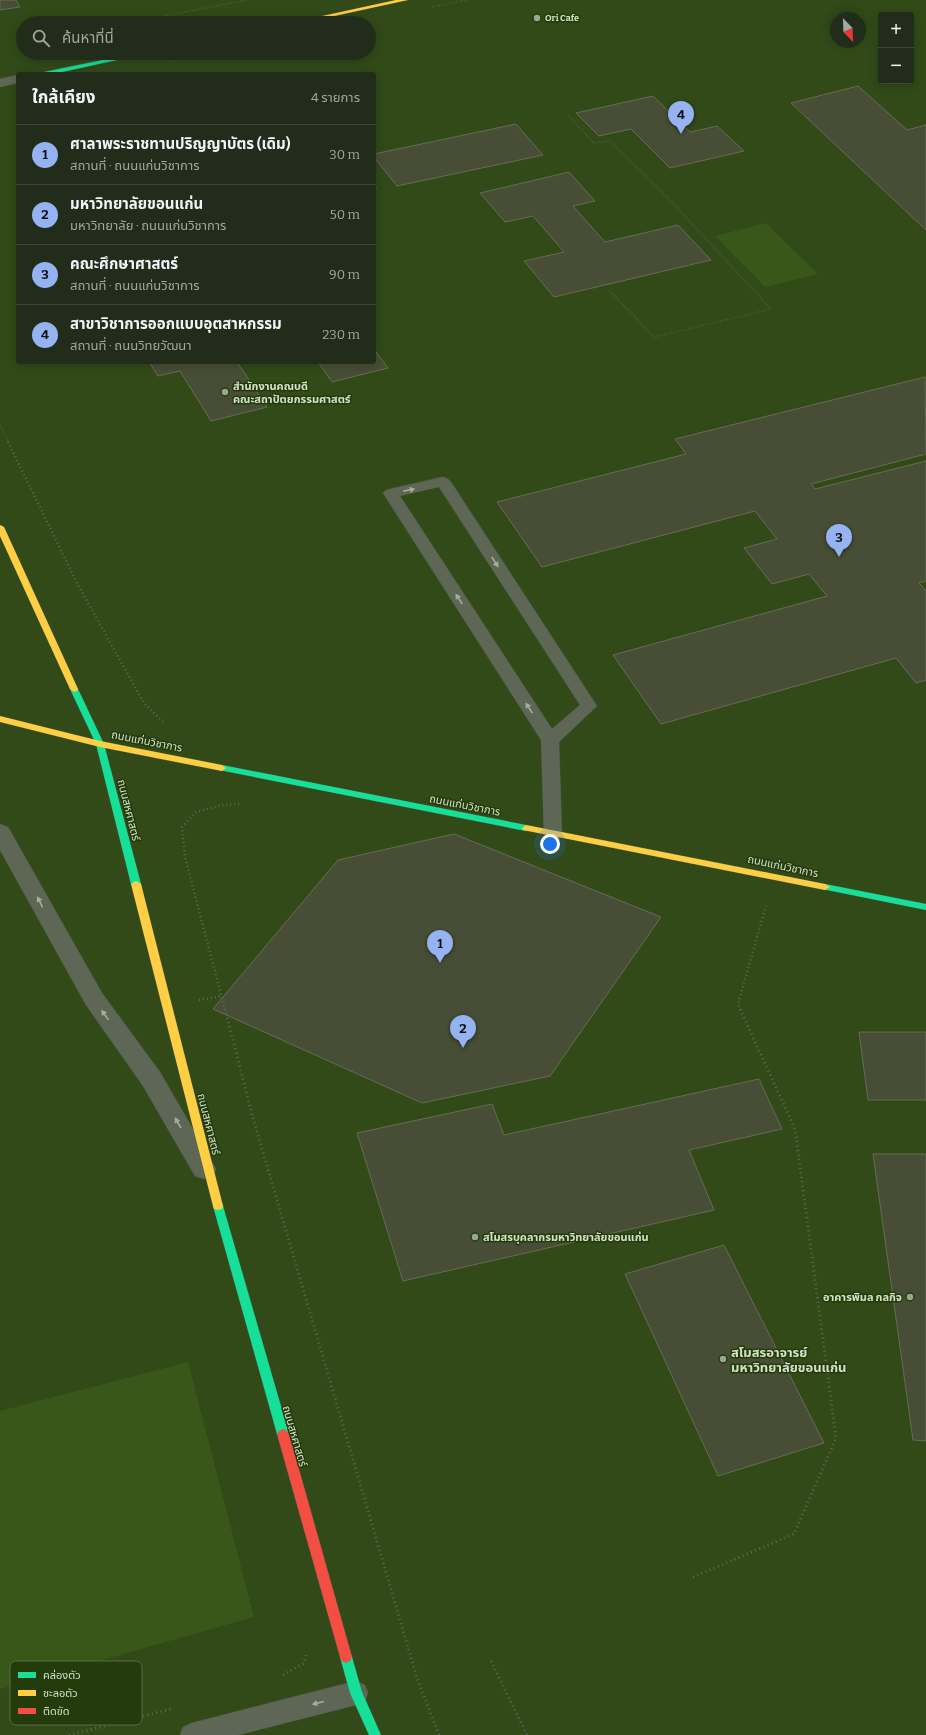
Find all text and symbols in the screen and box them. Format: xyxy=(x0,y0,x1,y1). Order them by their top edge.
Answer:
north arrow xyxy=(830,12,866,48)
map controls xyxy=(878,12,914,84)
button: + xyxy=(878,12,914,48)
marker: Ori Cafe xyxy=(532,13,542,23)
place label: Ori Cafe xyxy=(545,13,579,23)
search box xyxy=(16,16,376,60)
icon: search xyxy=(30,27,52,49)
text: ค้นหาที่นี่ xyxy=(62,29,114,47)
button: − xyxy=(878,48,914,84)
text: ใกล้เคียง xyxy=(32,87,95,108)
text: 4 รายการ xyxy=(311,90,360,105)
pin: 4 xyxy=(668,101,694,134)
text: ศาลาพระราชทานปริญญาบัตร (เดิม) xyxy=(70,135,291,153)
text: 1 xyxy=(42,147,48,162)
text: 30 m xyxy=(329,147,360,162)
text: สถานที่ · ถนนแก่นวิชาการ xyxy=(70,158,200,173)
text: มหาวิทยาลัยขอนแก่น xyxy=(70,195,203,213)
text: 2 xyxy=(41,207,49,222)
text: 50 m xyxy=(330,207,360,222)
text: มหาวิทยาลัย · ถนนแก่นวิชาการ xyxy=(70,218,226,233)
text: คณะศึกษาศาสตร์ xyxy=(70,255,178,273)
text: 3 xyxy=(41,267,49,282)
text: 90 m xyxy=(329,267,360,282)
text: สถานที่ · ถนนแก่นวิชาการ xyxy=(70,278,200,293)
text: สาขาวิชาการออกแบบอุตสาหกรรม xyxy=(70,315,282,333)
text: 4 xyxy=(41,327,49,342)
text: 230 m xyxy=(322,327,360,342)
text: สถานที่ · ถนนวิทยวัฒนา xyxy=(70,338,192,353)
place label: สำนักงานคณบดี คณะสถาปัตยกรรมศาสตร์ xyxy=(233,380,351,406)
marker: สำนักงานคณบดี คณะสถาปัตยกรรมศาสตร์ xyxy=(220,387,230,397)
one-way arrow xyxy=(403,486,415,492)
pin: 3 xyxy=(826,524,852,557)
one-way arrow xyxy=(491,557,499,567)
one-way arrow xyxy=(455,593,462,604)
one-way arrow xyxy=(525,703,533,713)
street label: ถนนแก่นวิชาการ xyxy=(110,728,184,755)
street label: ถนนสหศาสตร์ xyxy=(115,778,143,843)
street label: ถนนแก่นวิชาการ xyxy=(428,792,502,819)
your location xyxy=(540,834,560,854)
street label: ถนนแก่นวิชาการ xyxy=(746,853,819,880)
one-way arrow xyxy=(37,897,43,908)
pin: 1 xyxy=(427,930,453,963)
one-way arrow xyxy=(101,1009,110,1020)
pin: 2 xyxy=(450,1015,476,1048)
street label: ถนนสหศาสตร์ xyxy=(195,1092,223,1157)
one-way arrow xyxy=(174,1117,181,1128)
place label: สโมสรบุคลากรมหาวิทยาลัยขอนแก่น xyxy=(483,1231,649,1244)
marker: สโมสรบุคลากรมหาวิทยาลัยขอนแก่น xyxy=(470,1232,480,1242)
place label: อาคารพิมล กลกิจ xyxy=(823,1291,902,1304)
marker: อาคารพิมล กลกิจ xyxy=(905,1292,915,1302)
place label: สโมสรอาจารย์ มหาวิทยาลัยขอนแก่น xyxy=(731,1345,846,1375)
marker: สโมสรอาจารย์ มหาวิทยาลัยขอนแก่น xyxy=(718,1354,728,1364)
street label: ถนนสหศาสตร์ xyxy=(280,1404,310,1469)
legend xyxy=(10,1661,142,1725)
text: คล่องตัว xyxy=(43,1669,81,1682)
text: ชะลอตัว xyxy=(43,1687,78,1700)
one-way arrow xyxy=(312,1700,324,1706)
text: ติดขัด xyxy=(43,1705,70,1718)

